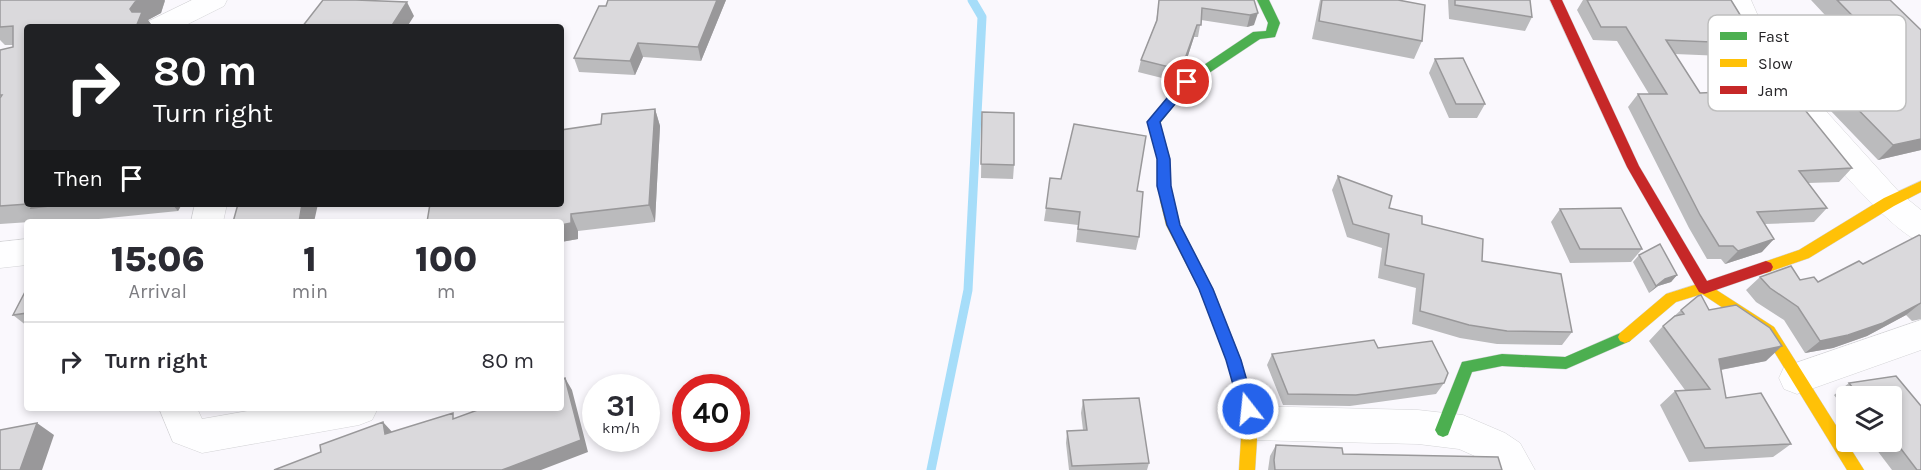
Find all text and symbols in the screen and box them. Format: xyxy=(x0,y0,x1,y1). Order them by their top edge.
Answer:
legend xyxy=(1708,15,1906,111)
text: Fast xyxy=(1758,27,1789,46)
text: 80 m xyxy=(153,46,257,96)
icon: right xyxy=(54,48,132,126)
text: Slow xyxy=(1758,54,1793,73)
pin xyxy=(1161,56,1212,107)
icon: arrive xyxy=(1170,65,1203,98)
text: Jam xyxy=(1758,81,1788,100)
text: Turn right xyxy=(153,97,273,129)
icon: arrive xyxy=(115,162,148,195)
text: Then xyxy=(54,166,103,192)
text: 15:06 xyxy=(111,238,205,280)
text: 1 xyxy=(303,238,317,280)
text: 100 xyxy=(415,238,477,280)
text: Arrival xyxy=(128,280,187,303)
text: min xyxy=(291,280,328,303)
text: m xyxy=(437,280,455,303)
icon: right xyxy=(54,345,87,378)
text: Turn right xyxy=(105,348,208,374)
text: 80 m xyxy=(482,348,534,374)
speed limit sign: 40 xyxy=(672,374,750,452)
position arrow xyxy=(1216,377,1280,441)
map controls xyxy=(1836,386,1902,452)
button: layers xyxy=(1836,386,1902,452)
text: 31 xyxy=(606,388,636,424)
text: km/h xyxy=(602,419,640,437)

